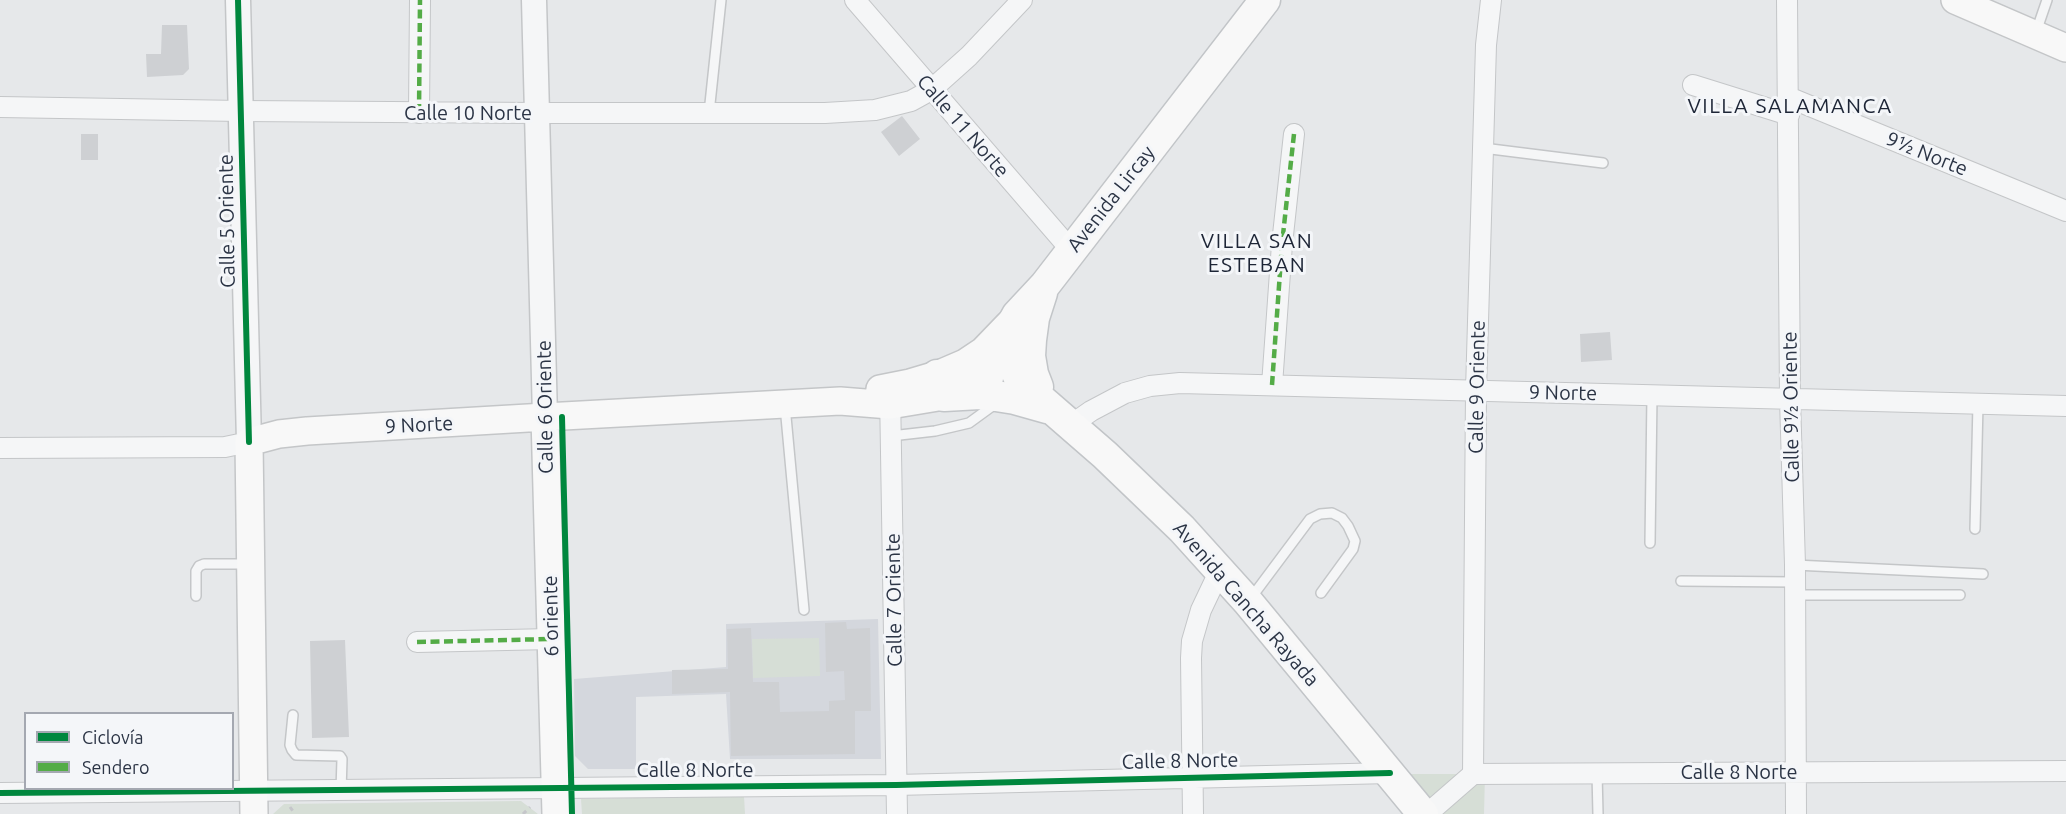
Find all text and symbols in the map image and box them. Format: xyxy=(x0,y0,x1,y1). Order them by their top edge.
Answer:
street label: Calle 11 Norte xyxy=(912,70,1014,182)
district label: VILLA SALAMANCA xyxy=(1687,93,1893,119)
street label: Calle 10 Norte xyxy=(404,101,532,125)
street label: 9½ Norte xyxy=(1883,127,1971,181)
street label: Avenida Lircay xyxy=(1062,141,1160,257)
street label: Calle 5 Oriente xyxy=(214,154,240,288)
district label: VILLA SAN ESTEBAN xyxy=(1201,228,1313,278)
street label: Calle 9 Oriente xyxy=(1464,320,1490,454)
street label: Calle 9½ Oriente xyxy=(1778,331,1804,483)
street label: Calle 6 Oriente xyxy=(532,340,558,474)
street label: 9 Norte xyxy=(1529,380,1597,406)
street label: 9 Norte xyxy=(384,411,454,439)
street label: Avenida Cancha Rayada xyxy=(1168,517,1324,691)
street label: Calle 7 Oriente xyxy=(881,533,907,667)
street label: 6 oriente xyxy=(538,575,564,657)
legend xyxy=(24,712,234,790)
text: Ciclovía xyxy=(82,727,143,747)
street label: Calle 8 Norte xyxy=(1121,748,1239,774)
text: Sendero xyxy=(82,757,149,777)
street label: Calle 8 Norte xyxy=(637,758,753,782)
street label: Calle 8 Norte xyxy=(1681,760,1797,784)

